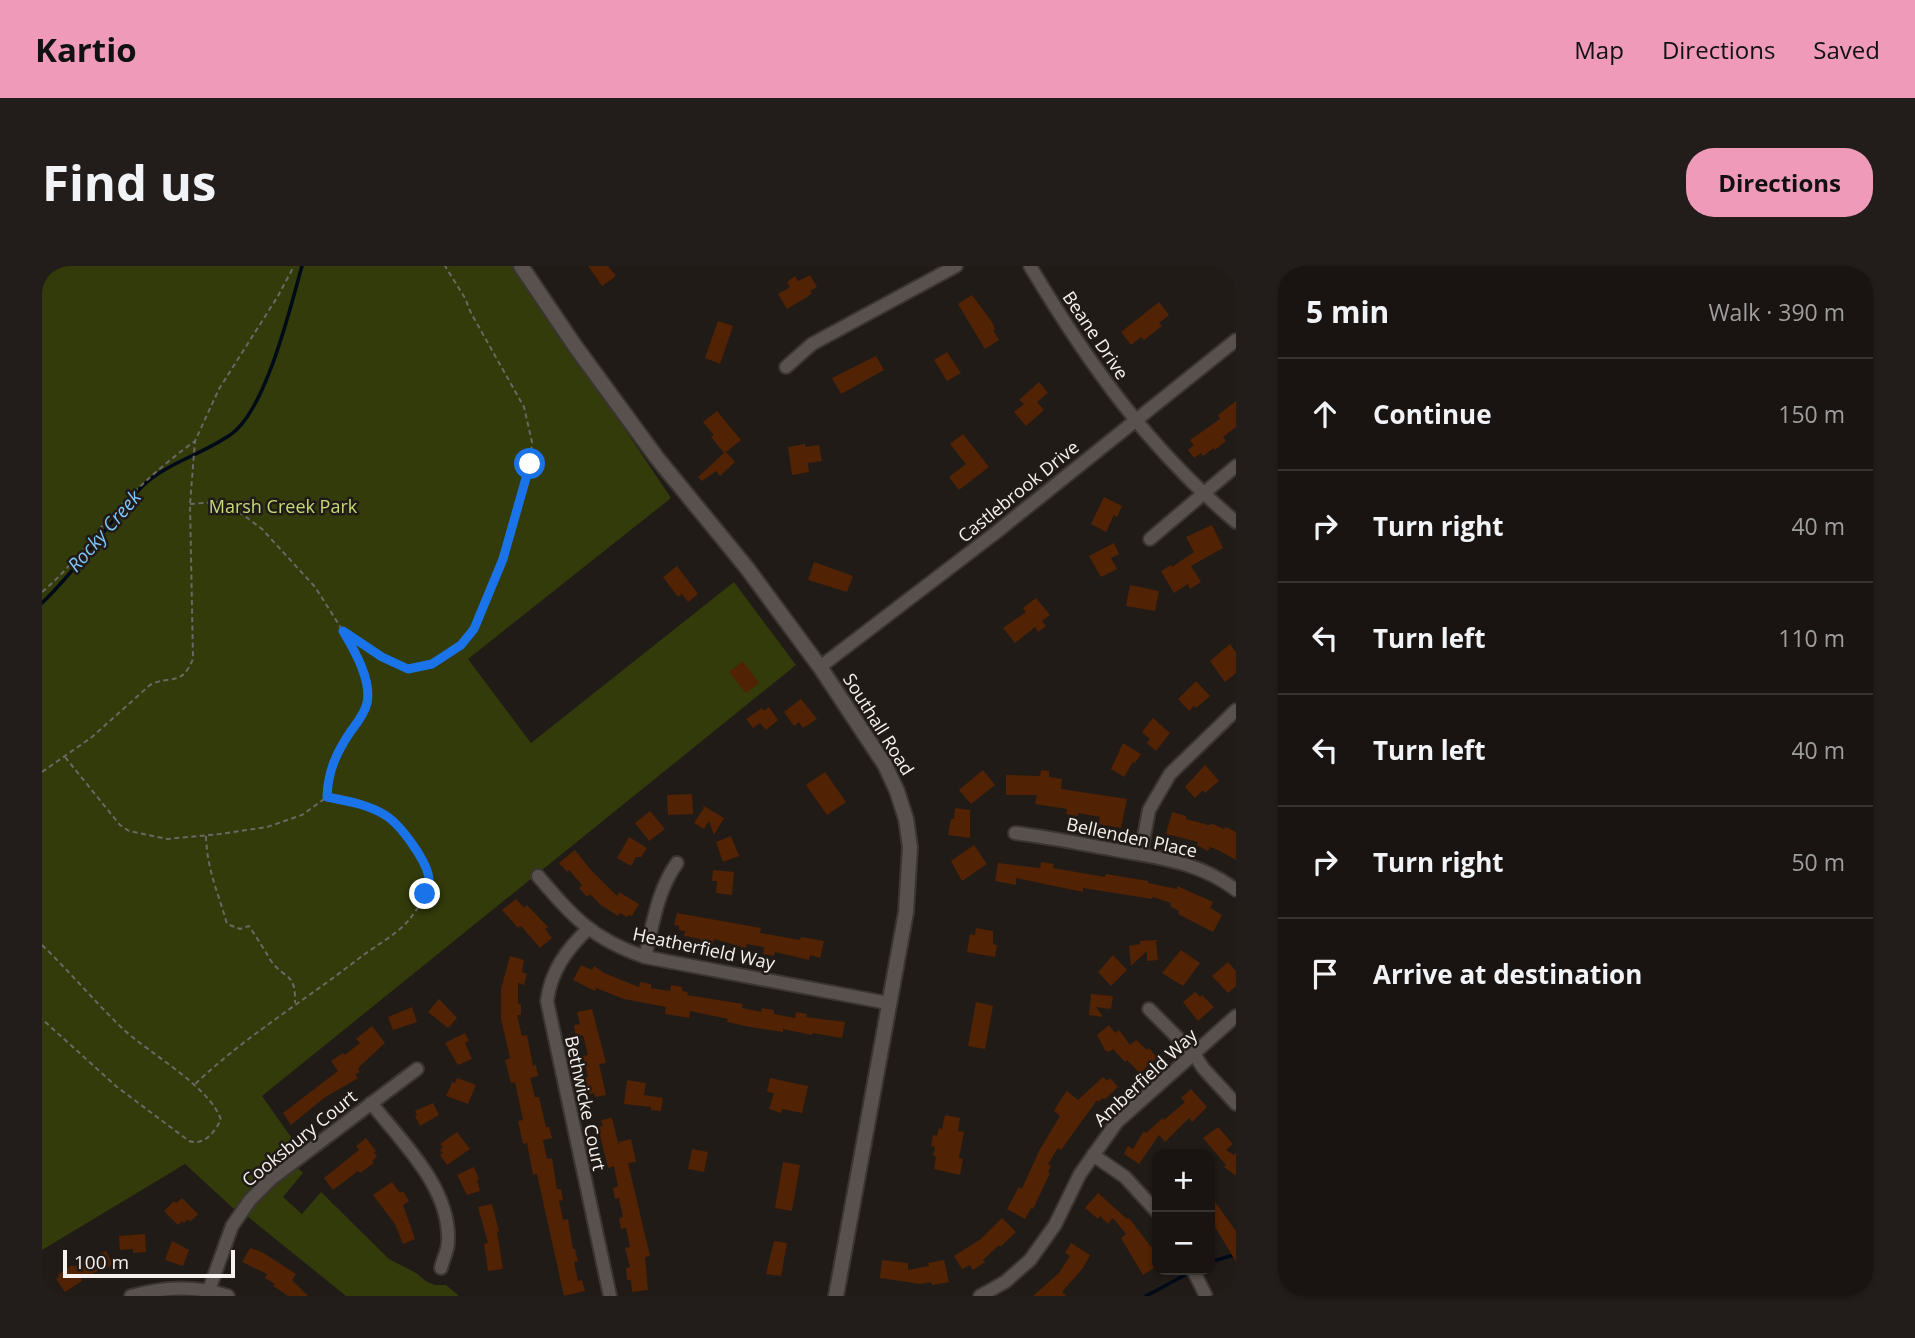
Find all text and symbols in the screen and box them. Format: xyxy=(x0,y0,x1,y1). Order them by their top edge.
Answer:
text: Kartio xyxy=(35,27,137,72)
text: Map xyxy=(1574,33,1624,66)
text: Directions xyxy=(1662,33,1775,66)
text: Saved xyxy=(1813,33,1880,66)
button: Directions xyxy=(1686,148,1873,217)
text: Find us xyxy=(42,149,216,215)
street label: Beane Drive xyxy=(1058,286,1134,384)
text: 5 min xyxy=(1306,291,1389,332)
text: Walk · 390 m xyxy=(1708,296,1845,328)
icon: ahead xyxy=(1306,395,1344,433)
text: Continue xyxy=(1373,396,1492,432)
text: 150 m xyxy=(1778,398,1845,430)
street label: Castlebrook Drive xyxy=(952,435,1084,547)
route start xyxy=(514,448,545,479)
water label: Rocky Creek xyxy=(61,484,147,577)
park label: Marsh Creek Park xyxy=(209,494,358,518)
icon: right xyxy=(1306,507,1344,545)
text: Turn right xyxy=(1373,508,1504,544)
text: 40 m xyxy=(1791,510,1845,542)
icon: left xyxy=(1306,619,1344,657)
text: Turn left xyxy=(1373,620,1485,656)
text: 110 m xyxy=(1778,622,1845,654)
street label: Southall Road xyxy=(838,668,920,780)
icon: left xyxy=(1306,731,1344,769)
text: Turn left xyxy=(1373,732,1485,768)
text: 40 m xyxy=(1791,734,1845,766)
street label: Bellenden Place xyxy=(1064,811,1200,863)
icon: right xyxy=(1306,843,1344,881)
text: Turn right xyxy=(1373,844,1504,880)
text: 50 m xyxy=(1791,846,1845,878)
route end xyxy=(409,878,440,909)
street label: Heatherfield Way xyxy=(631,921,778,975)
icon: arrive xyxy=(1306,955,1344,993)
text: Arrive at destination xyxy=(1373,956,1642,992)
street label: Amberfield Way xyxy=(1088,1022,1203,1131)
street label: Bethwicke Court xyxy=(560,1033,612,1173)
street label: Cooksbury Court xyxy=(237,1084,361,1192)
map controls xyxy=(1152,1149,1215,1275)
button: + xyxy=(1152,1149,1215,1212)
button: − xyxy=(1152,1212,1215,1275)
scale bar xyxy=(63,1247,234,1279)
text: 100 m xyxy=(74,1249,129,1275)

